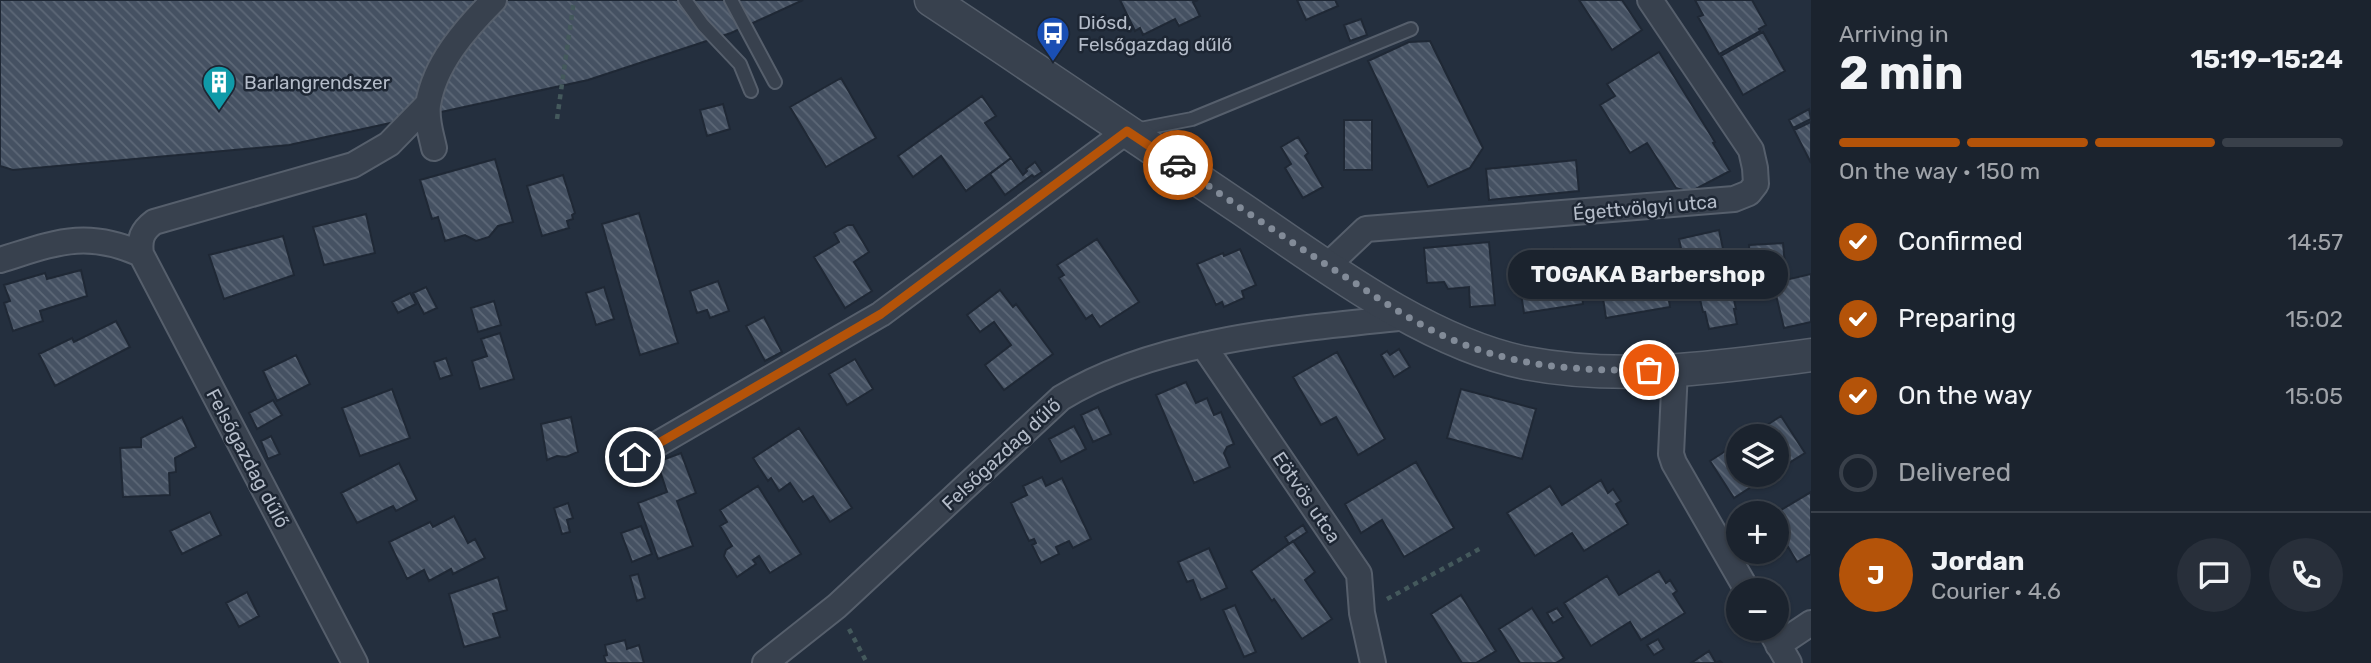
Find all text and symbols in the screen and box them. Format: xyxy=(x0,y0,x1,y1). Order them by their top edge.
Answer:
place label: Diósd, Felsőgazdag dűlő xyxy=(1078,11,1232,56)
bus stop icon: Diósd, Felsőgazdag dűlő xyxy=(1034,14,1072,63)
text: Arriving in xyxy=(1839,20,1949,48)
text: 15:19–15:24 xyxy=(2190,44,2343,75)
text: 2 min xyxy=(1839,46,1964,101)
building icon: Barlangrendszer xyxy=(200,63,238,112)
place label: Barlangrendszer xyxy=(244,71,391,94)
courier xyxy=(1143,130,1213,200)
icon: car xyxy=(1159,146,1197,184)
text: On the way · 150 m xyxy=(1839,157,2040,185)
street label: Égettvölgyi utca xyxy=(1572,190,1718,225)
icon: check xyxy=(1839,223,1877,261)
text: Confirmed xyxy=(1898,226,2023,257)
text: 14:57 xyxy=(2288,228,2343,256)
callout: TOGAKA Barbershop xyxy=(1509,251,1789,300)
text: TOGAKA Barbershop xyxy=(1531,260,1765,288)
icon: check xyxy=(1839,300,1877,338)
text: Preparing xyxy=(1898,303,2016,334)
text: 15:02 xyxy=(2286,305,2343,333)
pin xyxy=(1619,340,1679,400)
icon: bag xyxy=(1630,351,1668,389)
icon: check xyxy=(1839,377,1877,415)
text: On the way xyxy=(1898,380,2032,411)
text: 15:05 xyxy=(2285,382,2343,410)
street label: Felsőgazdag dűlő xyxy=(201,385,294,532)
street label: Felsőgazdag dűlő xyxy=(937,393,1066,515)
map controls xyxy=(1726,424,1789,641)
button: layers xyxy=(1726,424,1789,487)
pin xyxy=(605,427,665,487)
icon: home xyxy=(616,438,654,476)
street label: Eötvös utca xyxy=(1268,447,1345,547)
text: Delivered xyxy=(1898,457,2011,488)
button: + xyxy=(1726,501,1789,564)
button: chat xyxy=(2177,538,2251,612)
button: phone xyxy=(2269,538,2343,612)
text: Jordan xyxy=(1931,546,2024,577)
text: J xyxy=(1867,560,1885,591)
text: Courier · 4.6 xyxy=(1931,577,2061,605)
button: − xyxy=(1726,578,1789,641)

